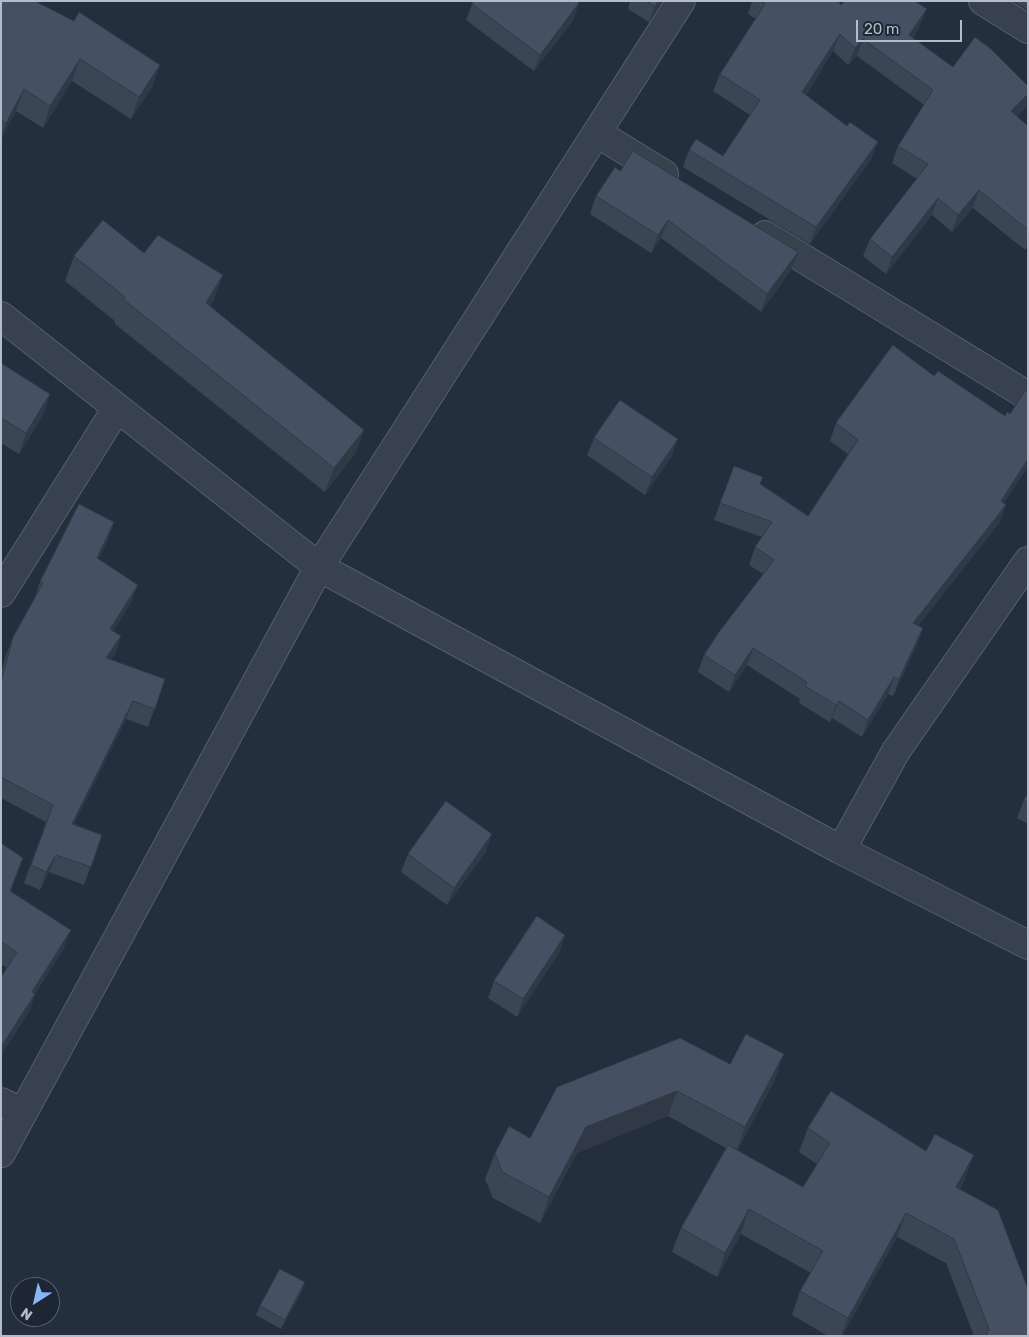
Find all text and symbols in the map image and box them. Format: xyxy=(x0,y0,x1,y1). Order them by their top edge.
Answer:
scale bar xyxy=(859,10,965,42)
text: 20 m xyxy=(864,20,899,38)
north arrow xyxy=(10,1277,60,1327)
text: N xyxy=(18,1304,36,1324)

